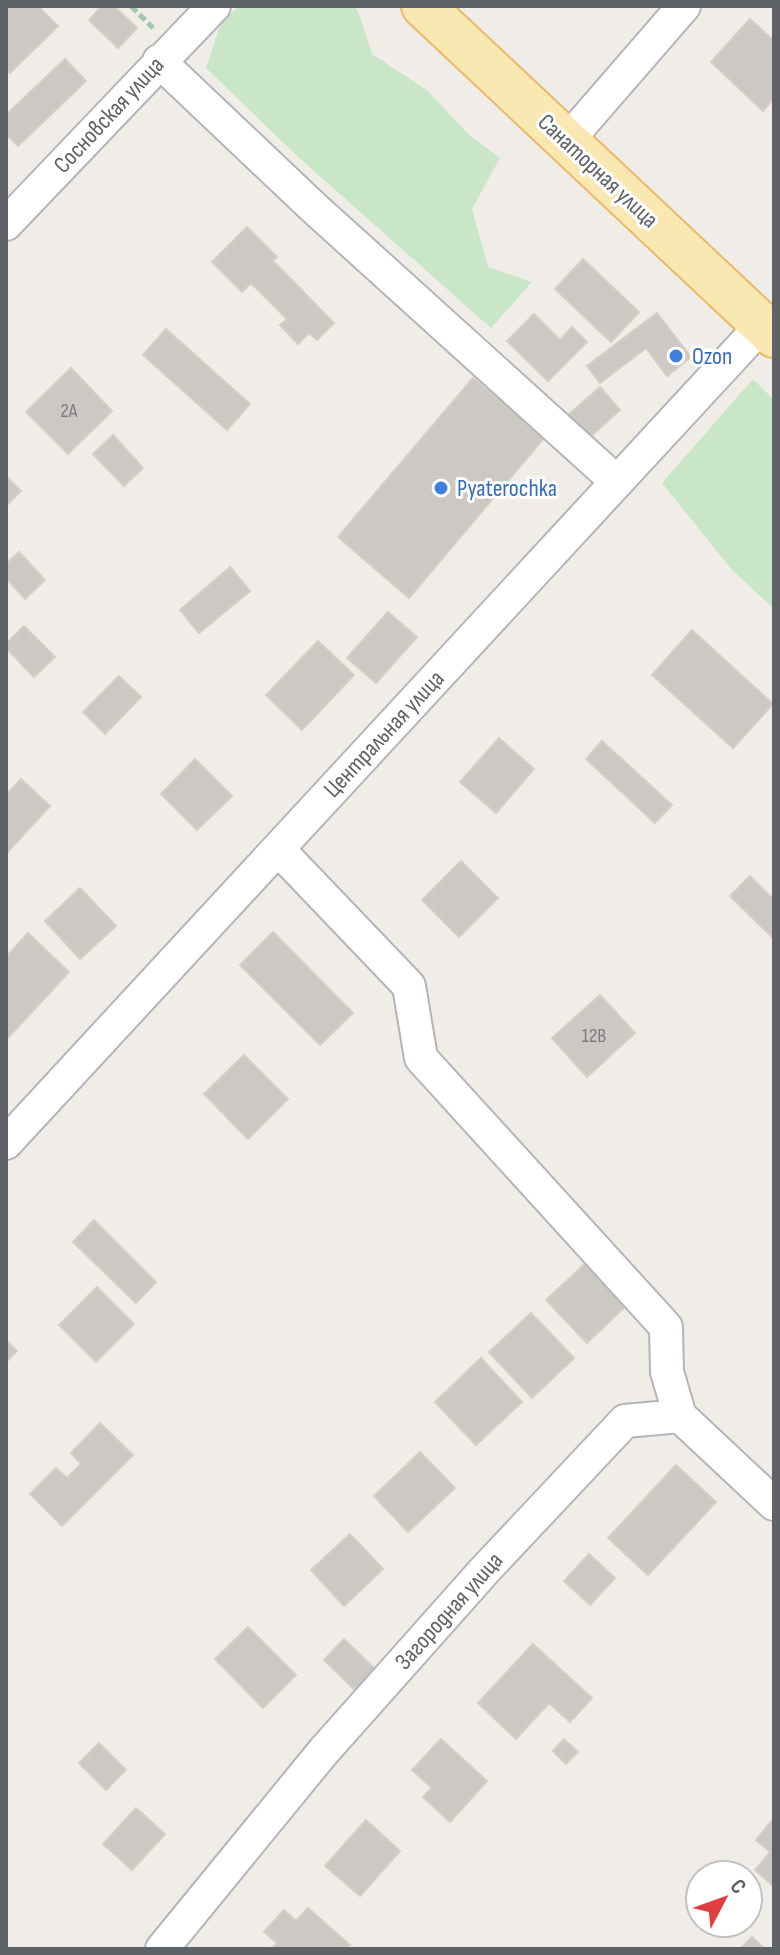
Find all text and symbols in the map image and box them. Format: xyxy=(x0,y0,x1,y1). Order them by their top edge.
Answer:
street label: Сосновская улица xyxy=(48,51,170,179)
street label: Санаторная улица xyxy=(532,108,664,234)
place label: Ozon xyxy=(692,342,732,371)
marker: Ozon xyxy=(667,347,685,365)
house number: 2А xyxy=(61,399,78,423)
place label: Pyaterochka xyxy=(457,474,557,503)
marker: Pyaterochka xyxy=(432,479,450,497)
street label: Центральная улица xyxy=(318,664,450,804)
house number: 12В xyxy=(582,1024,606,1048)
street label: Загородная улица xyxy=(389,1546,509,1676)
north arrow xyxy=(684,1859,764,1939)
text: С xyxy=(724,1874,752,1900)

